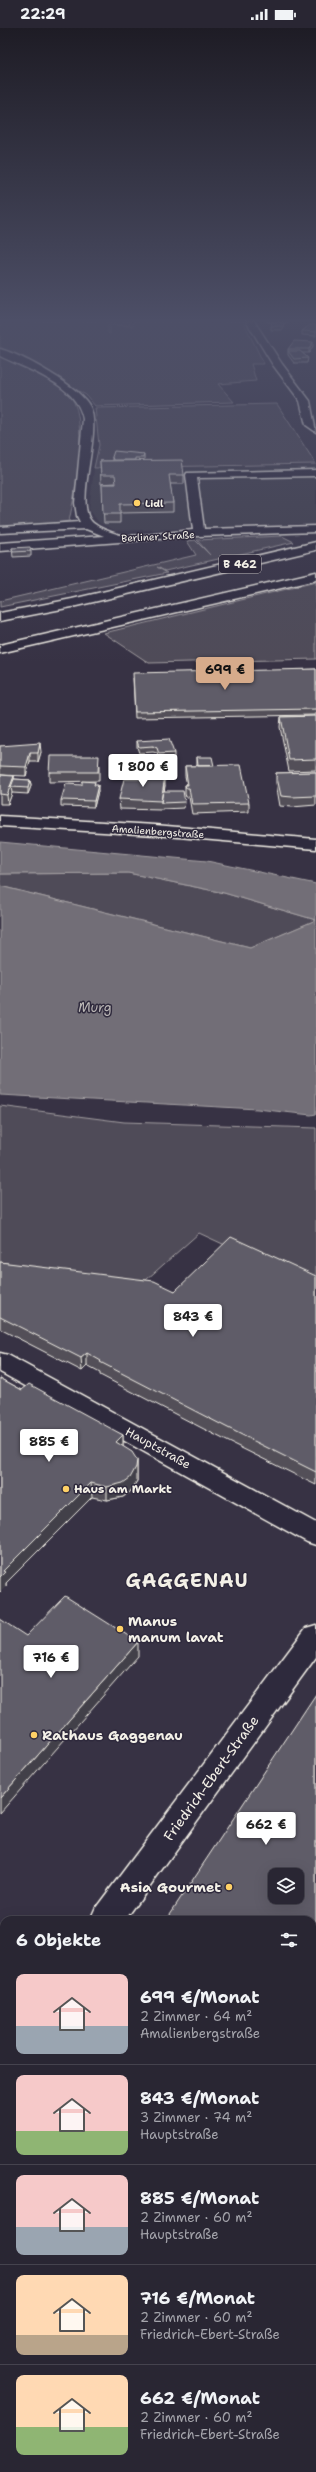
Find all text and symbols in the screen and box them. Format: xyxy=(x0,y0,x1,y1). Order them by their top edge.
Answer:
text: 22:29 xyxy=(20,4,65,24)
place label: Lidl xyxy=(145,497,164,510)
marker: Lidl xyxy=(132,498,142,508)
street label: Berliner Straße xyxy=(121,528,195,545)
road number: B 462 xyxy=(219,555,261,573)
pin: 699 € xyxy=(197,657,253,691)
text: 699 € xyxy=(205,661,245,678)
pin: 1 800 € xyxy=(106,754,180,788)
text: 1 800 € xyxy=(117,758,169,775)
street label: Amalienbergstraße xyxy=(111,822,205,841)
water label: Murg xyxy=(78,999,112,1016)
pin: 843 € xyxy=(165,1304,221,1338)
text: 843 € xyxy=(173,1308,213,1325)
street label: Hauptstraße xyxy=(122,1423,194,1473)
pin: 885 € xyxy=(21,1429,77,1463)
text: 885 € xyxy=(29,1433,69,1450)
place label: Haus am Markt xyxy=(74,1481,172,1497)
marker: Haus am Markt xyxy=(61,1484,71,1494)
district label: GAGGENAU xyxy=(125,1568,249,1593)
place label: Manus manum lavat xyxy=(128,1612,224,1646)
marker: Manus manum lavat xyxy=(115,1624,125,1634)
pin: 716 € xyxy=(23,1645,79,1679)
text: 716 € xyxy=(33,1649,69,1666)
street label: Friedrich-Ebert-Straße xyxy=(159,1712,263,1844)
place label: Rathaus Gaggenau xyxy=(42,1726,183,1744)
marker: Rathaus Gaggenau xyxy=(29,1730,39,1740)
pin: 662 € xyxy=(238,1812,294,1846)
text: 662 € xyxy=(246,1816,286,1833)
map controls xyxy=(268,1868,304,1904)
button: layers xyxy=(268,1868,304,1904)
place label: Asia Gourmet xyxy=(120,1878,221,1896)
marker: Asia Gourmet xyxy=(224,1882,234,1892)
text: 6 Objekte xyxy=(16,1929,101,1951)
icon: filters xyxy=(278,1929,300,1951)
text: 699 €/Monat xyxy=(140,1986,259,2008)
icon: home xyxy=(48,1990,96,2038)
text: 2 Zimmer · 64 m² xyxy=(140,2008,252,2025)
text: Amalienbergstraße xyxy=(140,2025,260,2042)
text: 843 €/Monat xyxy=(140,2087,259,2109)
icon: home xyxy=(48,2091,96,2139)
text: 3 Zimmer · 74 m² xyxy=(140,2109,252,2126)
text: Hauptstraße xyxy=(140,2126,219,2143)
text: 885 €/Monat xyxy=(140,2187,259,2209)
icon: home xyxy=(48,2191,96,2239)
text: 2 Zimmer · 60 m² xyxy=(140,2209,252,2226)
text: Hauptstraße xyxy=(140,2226,219,2243)
text: 716 €/Monat xyxy=(140,2287,255,2309)
icon: home xyxy=(48,2291,96,2339)
text: 2 Zimmer · 60 m² xyxy=(140,2309,252,2326)
text: Friedrich-Ebert-Straße xyxy=(140,2326,280,2343)
text: 662 €/Monat xyxy=(140,2387,260,2409)
icon: home xyxy=(48,2391,96,2439)
text: 2 Zimmer · 60 m² xyxy=(140,2409,252,2426)
text: Friedrich-Ebert-Straße xyxy=(140,2426,280,2443)

